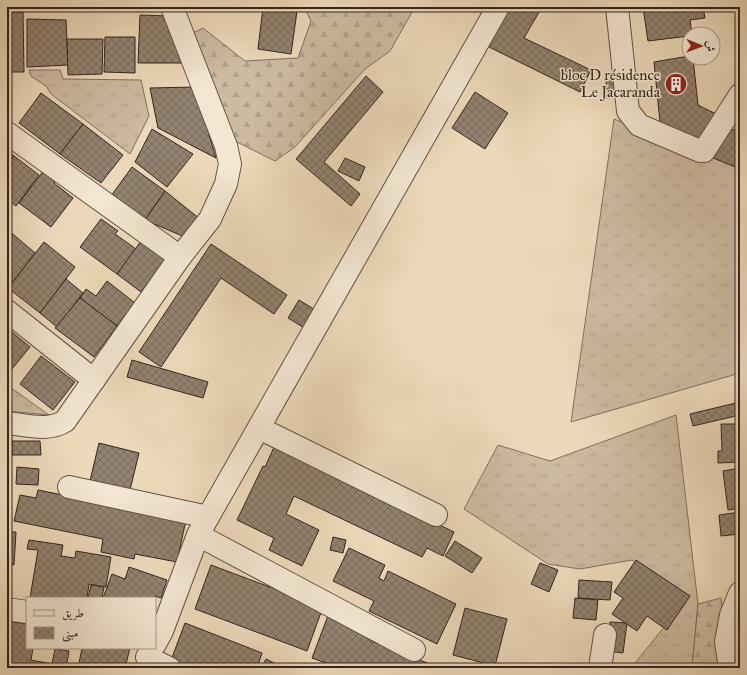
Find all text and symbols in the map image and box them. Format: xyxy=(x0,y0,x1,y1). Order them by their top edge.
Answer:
north arrow xyxy=(681,26,721,66)
text: ش xyxy=(704,41,717,52)
place label: bloc D résidence Le Jacaranda xyxy=(561,66,661,102)
building icon: bloc D résidence Le Jacaranda xyxy=(663,71,689,97)
legend xyxy=(26,597,156,649)
text: طريق xyxy=(62,606,84,621)
text: مبنى xyxy=(62,626,78,642)

